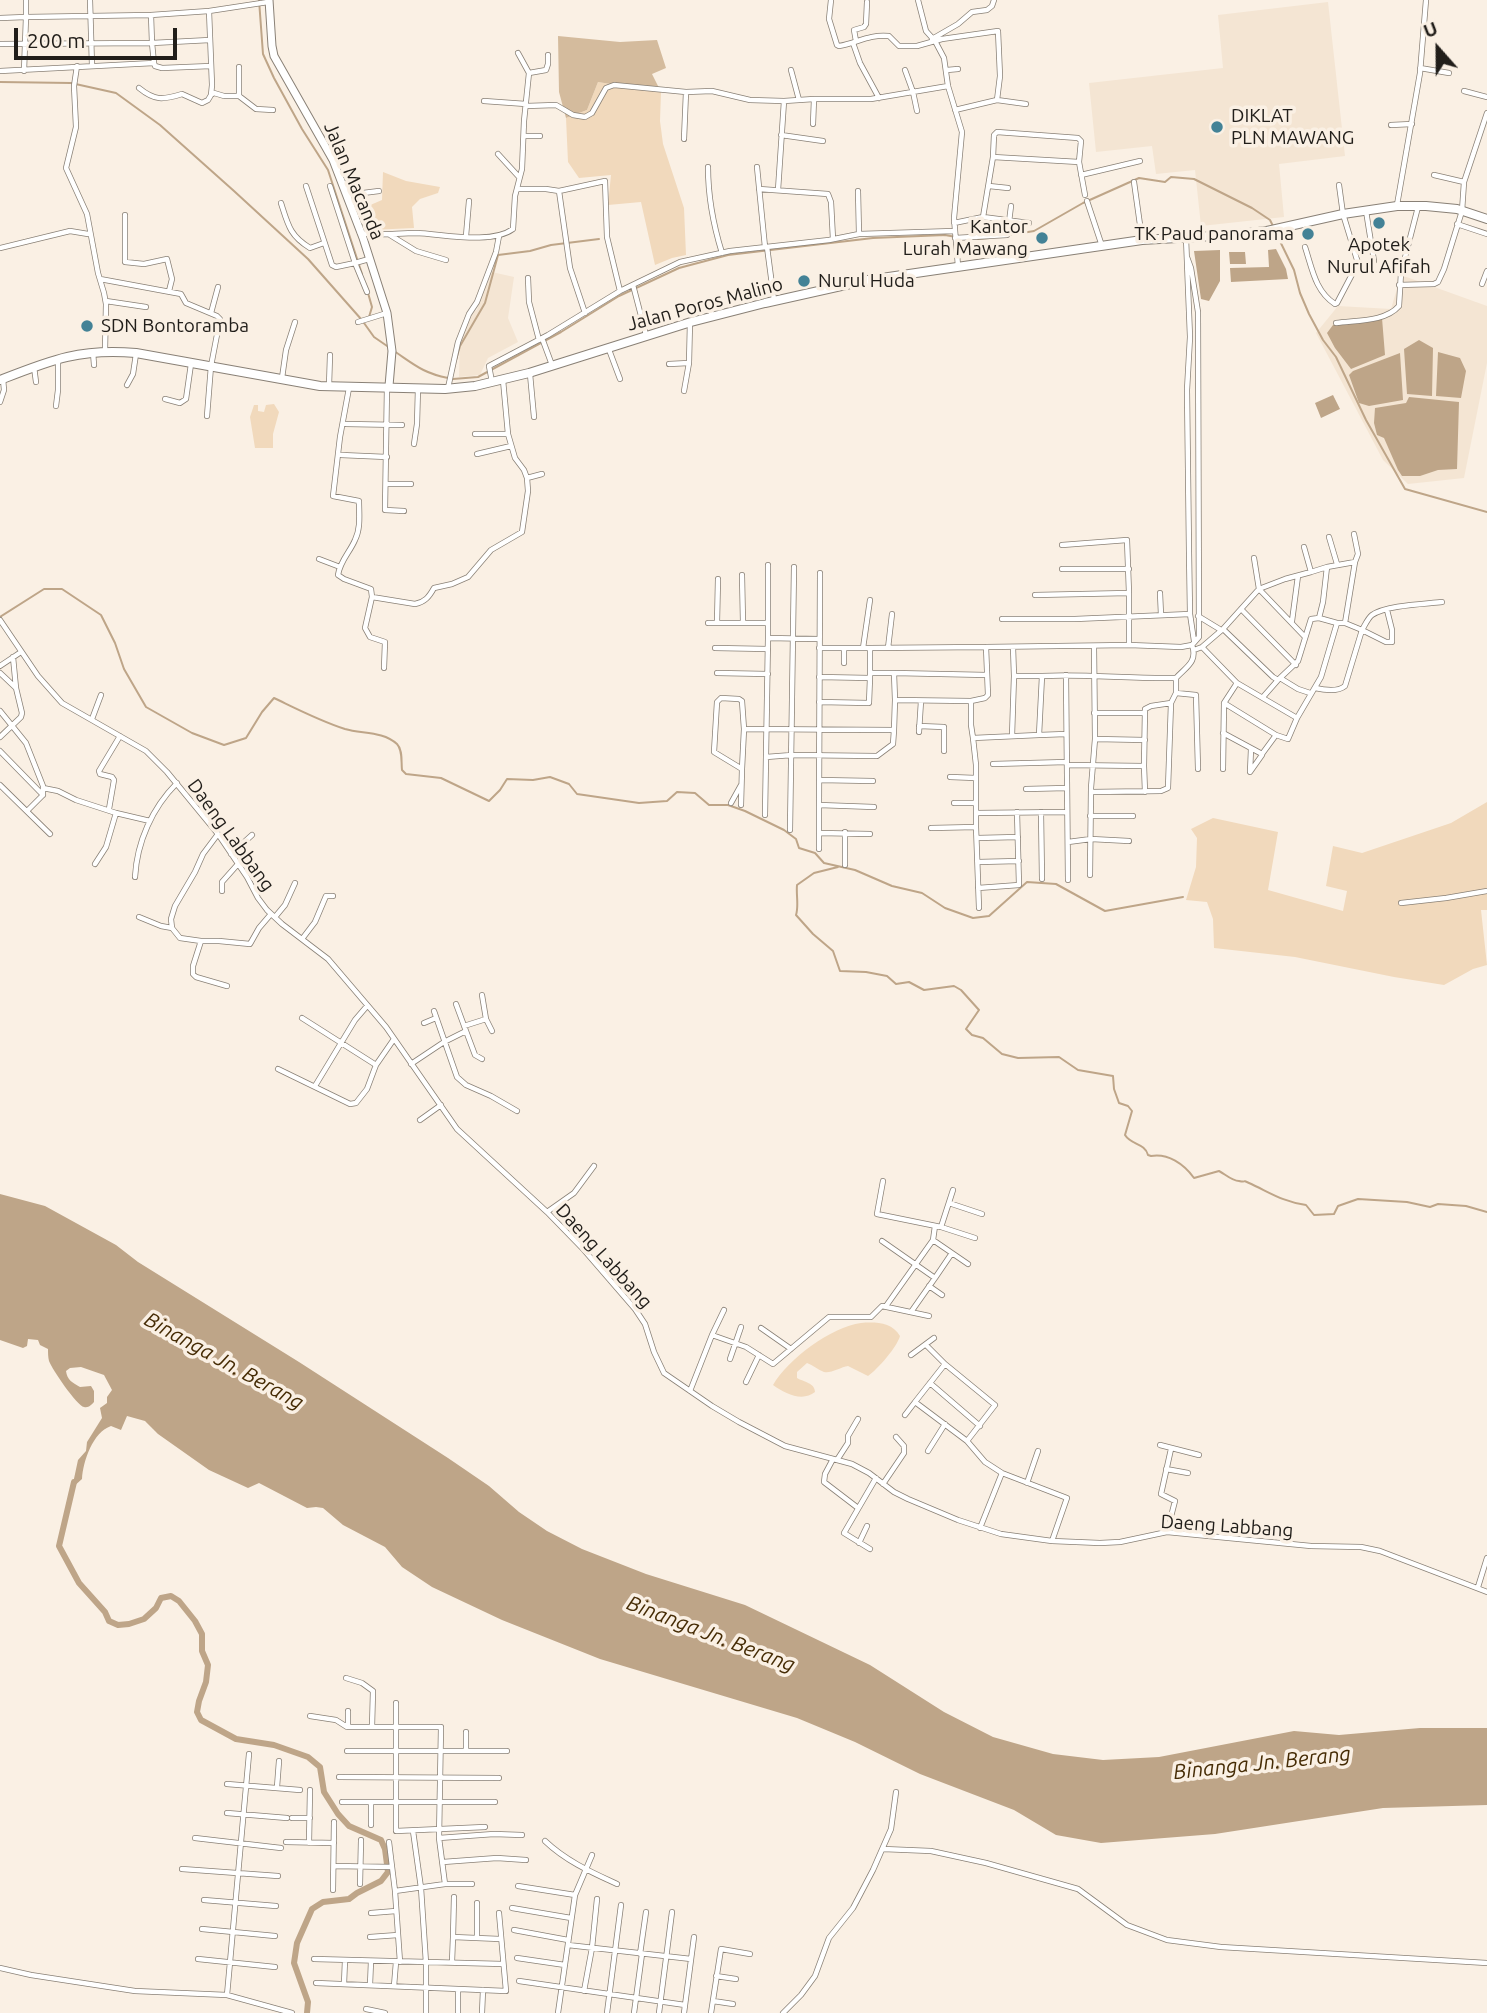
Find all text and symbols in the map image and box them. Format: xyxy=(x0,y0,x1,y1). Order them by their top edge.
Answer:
scale bar xyxy=(18,14,180,58)
north arrow xyxy=(1403,14,1473,84)
text: U xyxy=(1420,17,1441,42)
text: 200 m xyxy=(27,28,85,52)
place label: DIKLAT PLN MAWANG xyxy=(1231,105,1354,149)
street label: Jalan Macanda xyxy=(319,119,389,243)
marker: DIKLAT PLN MAWANG xyxy=(1209,119,1225,135)
marker: Apotek Nurul Afifah xyxy=(1371,215,1387,231)
place label: Kantor Lurah Mawang xyxy=(903,216,1028,260)
place label: TK Paud panorama xyxy=(1134,223,1294,245)
marker: TK Paud panorama xyxy=(1300,226,1316,242)
marker: Kantor Lurah Mawang xyxy=(1034,230,1050,246)
place label: Apotek Nurul Afifah xyxy=(1327,234,1431,278)
place label: Nurul Huda xyxy=(818,270,915,292)
street label: Jalan Poros Malino xyxy=(625,272,785,336)
marker: Nurul Huda xyxy=(796,273,812,289)
place label: SDN Bontoramba xyxy=(101,315,249,337)
marker: SDN Bontoramba xyxy=(79,318,95,334)
street label: Daeng Labbang xyxy=(183,774,279,896)
street label: Daeng Labbang xyxy=(551,1199,657,1313)
water label: Binanga Jn. Berang xyxy=(140,1307,308,1415)
street label: Daeng Labbang xyxy=(1160,1510,1294,1542)
water label: Binanga Jn. Berang xyxy=(623,1590,799,1678)
water label: Binanga Jn. Berang xyxy=(1172,1741,1352,1785)

